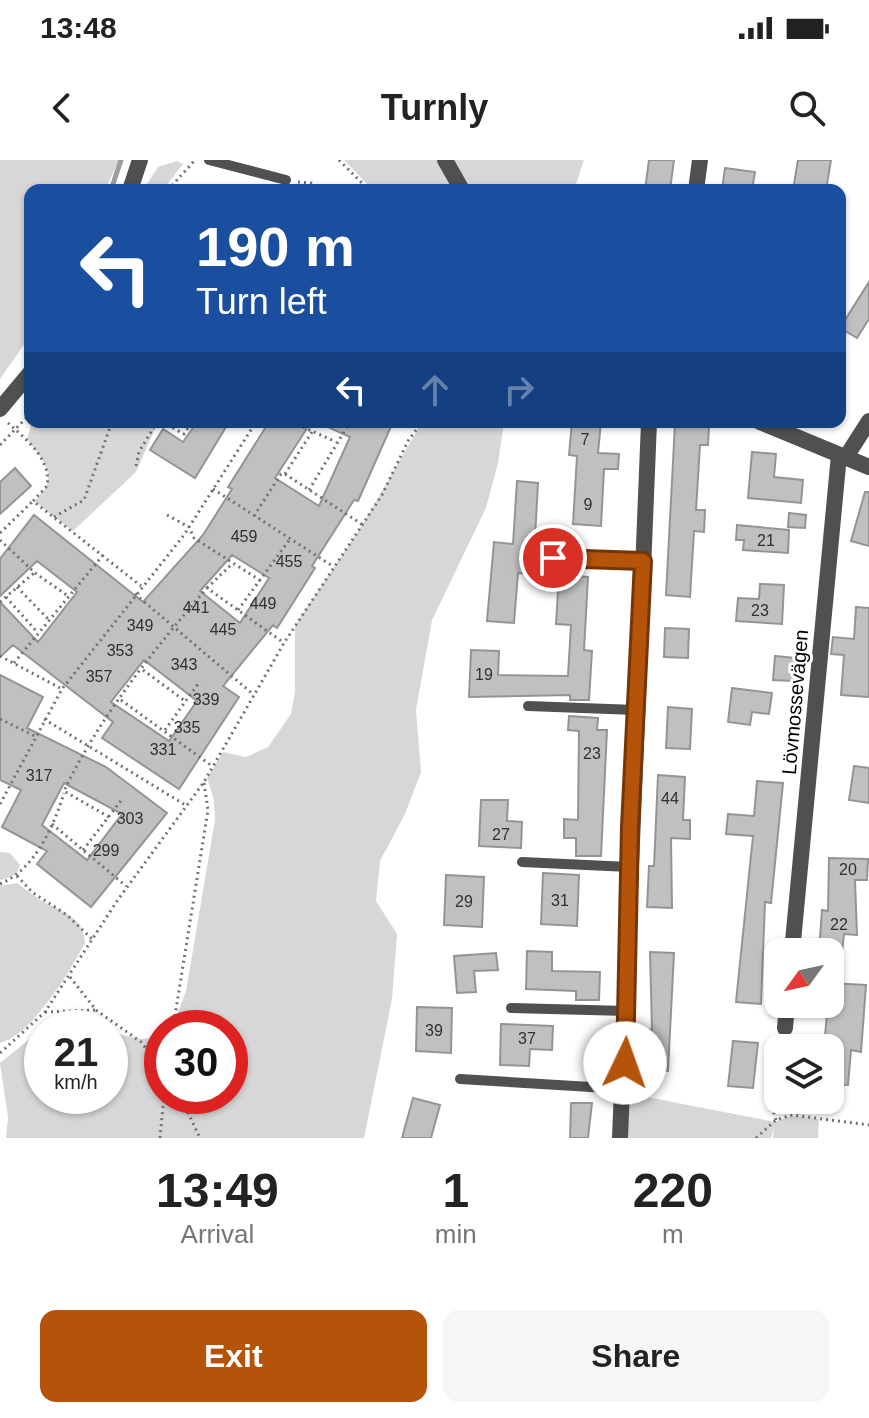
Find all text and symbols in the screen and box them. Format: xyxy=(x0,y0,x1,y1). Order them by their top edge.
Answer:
text: 13:48 xyxy=(40,11,117,44)
icon: back xyxy=(40,86,84,130)
icon: search xyxy=(785,86,829,130)
text: Turnly xyxy=(381,87,488,128)
text: 190 m xyxy=(196,215,355,278)
icon: left xyxy=(64,216,168,320)
text: Turn left xyxy=(196,281,327,322)
icon: left xyxy=(329,368,373,412)
icon: ahead xyxy=(413,368,457,412)
icon: right xyxy=(497,368,541,412)
house number: 7 xyxy=(581,431,590,448)
house number: 9 xyxy=(584,496,593,513)
pin xyxy=(519,524,587,592)
house number: 459 xyxy=(231,528,257,545)
house number: 21 xyxy=(757,532,775,549)
icon: arrive xyxy=(531,536,575,580)
house number: 455 xyxy=(276,553,302,570)
house number: 449 xyxy=(250,595,276,612)
house number: 441 xyxy=(183,599,209,616)
house number: 23 xyxy=(751,602,769,619)
house number: 349 xyxy=(127,617,153,634)
house number: 445 xyxy=(210,621,236,638)
street label: Lövmossevägen xyxy=(778,628,812,776)
house number: 353 xyxy=(107,642,133,659)
house number: 343 xyxy=(171,656,197,673)
house number: 19 xyxy=(475,666,493,683)
house number: 357 xyxy=(86,668,112,685)
house number: 339 xyxy=(193,691,219,708)
house number: 335 xyxy=(174,719,200,736)
house number: 331 xyxy=(150,741,176,758)
house number: 23 xyxy=(583,745,601,762)
house number: 317 xyxy=(26,767,52,784)
house number: 44 xyxy=(661,790,679,807)
house number: 303 xyxy=(117,810,143,827)
house number: 27 xyxy=(492,826,510,843)
house number: 299 xyxy=(93,842,119,859)
house number: 20 xyxy=(839,861,857,878)
house number: 31 xyxy=(551,892,569,909)
house number: 29 xyxy=(455,893,473,910)
house number: 22 xyxy=(830,916,848,933)
north arrow xyxy=(764,938,844,1018)
map controls xyxy=(764,938,844,1114)
speed limit sign: 30 xyxy=(144,1010,248,1114)
position arrow xyxy=(583,1021,667,1105)
house number: 39 xyxy=(425,1022,443,1039)
text: 21 xyxy=(54,1030,98,1074)
house number: 37 xyxy=(518,1030,536,1047)
button: layers xyxy=(764,1034,844,1114)
text: km/h xyxy=(54,1071,98,1093)
text: 13:49 xyxy=(156,1164,279,1217)
text: 1 xyxy=(442,1164,469,1217)
text: 220 xyxy=(633,1164,713,1217)
text: Arrival xyxy=(181,1219,254,1249)
text: min xyxy=(435,1219,477,1249)
text: m xyxy=(662,1219,684,1249)
button: Exit xyxy=(40,1310,427,1402)
button: Share xyxy=(443,1310,829,1402)

